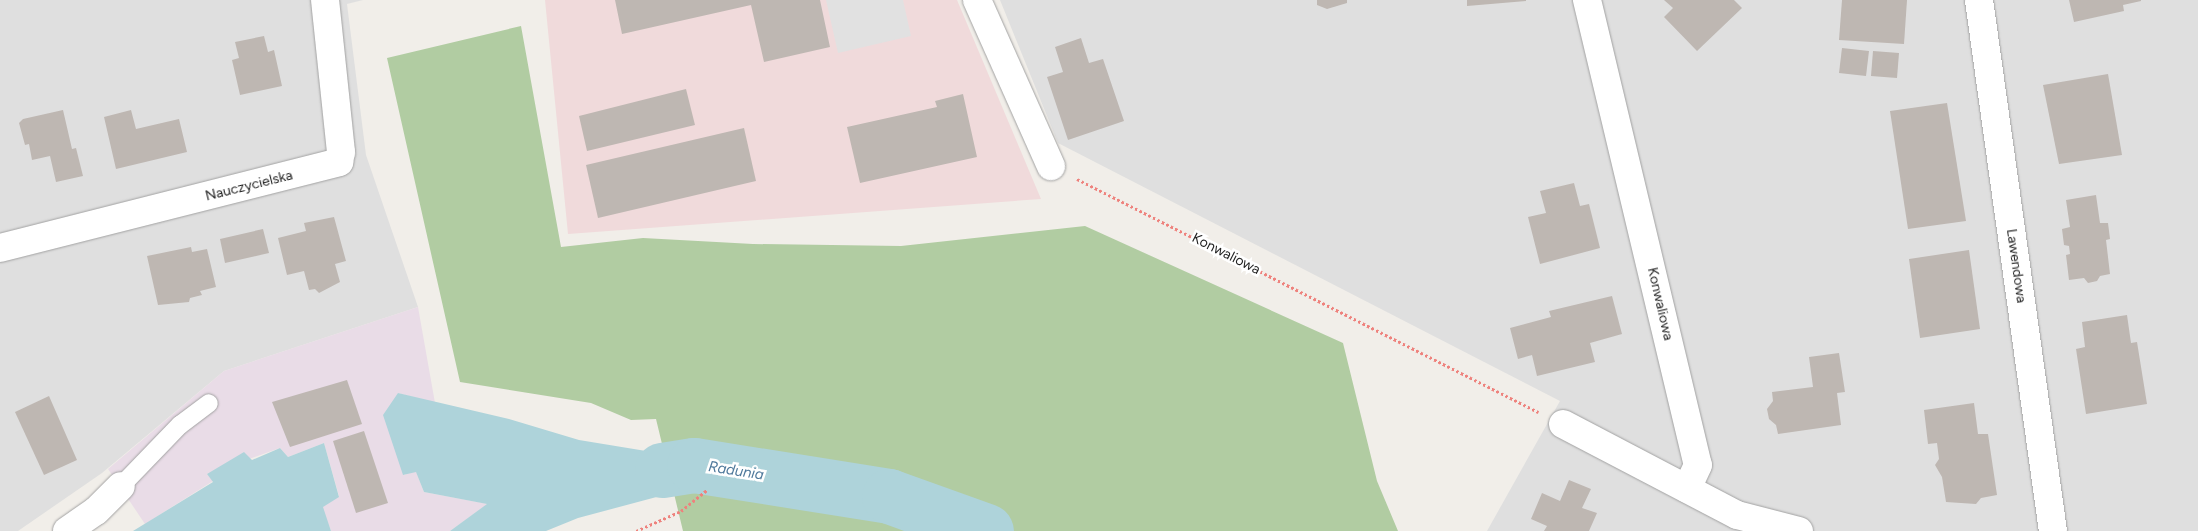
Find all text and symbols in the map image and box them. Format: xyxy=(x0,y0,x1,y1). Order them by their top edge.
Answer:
street label: Nauczycielska xyxy=(204,167,294,205)
street label: Lawendowa xyxy=(2002,228,2030,304)
street label: Konwaliowa xyxy=(1189,230,1263,278)
street label: Konwaliowa xyxy=(1643,266,1677,342)
water label: Radunia xyxy=(707,458,765,484)

